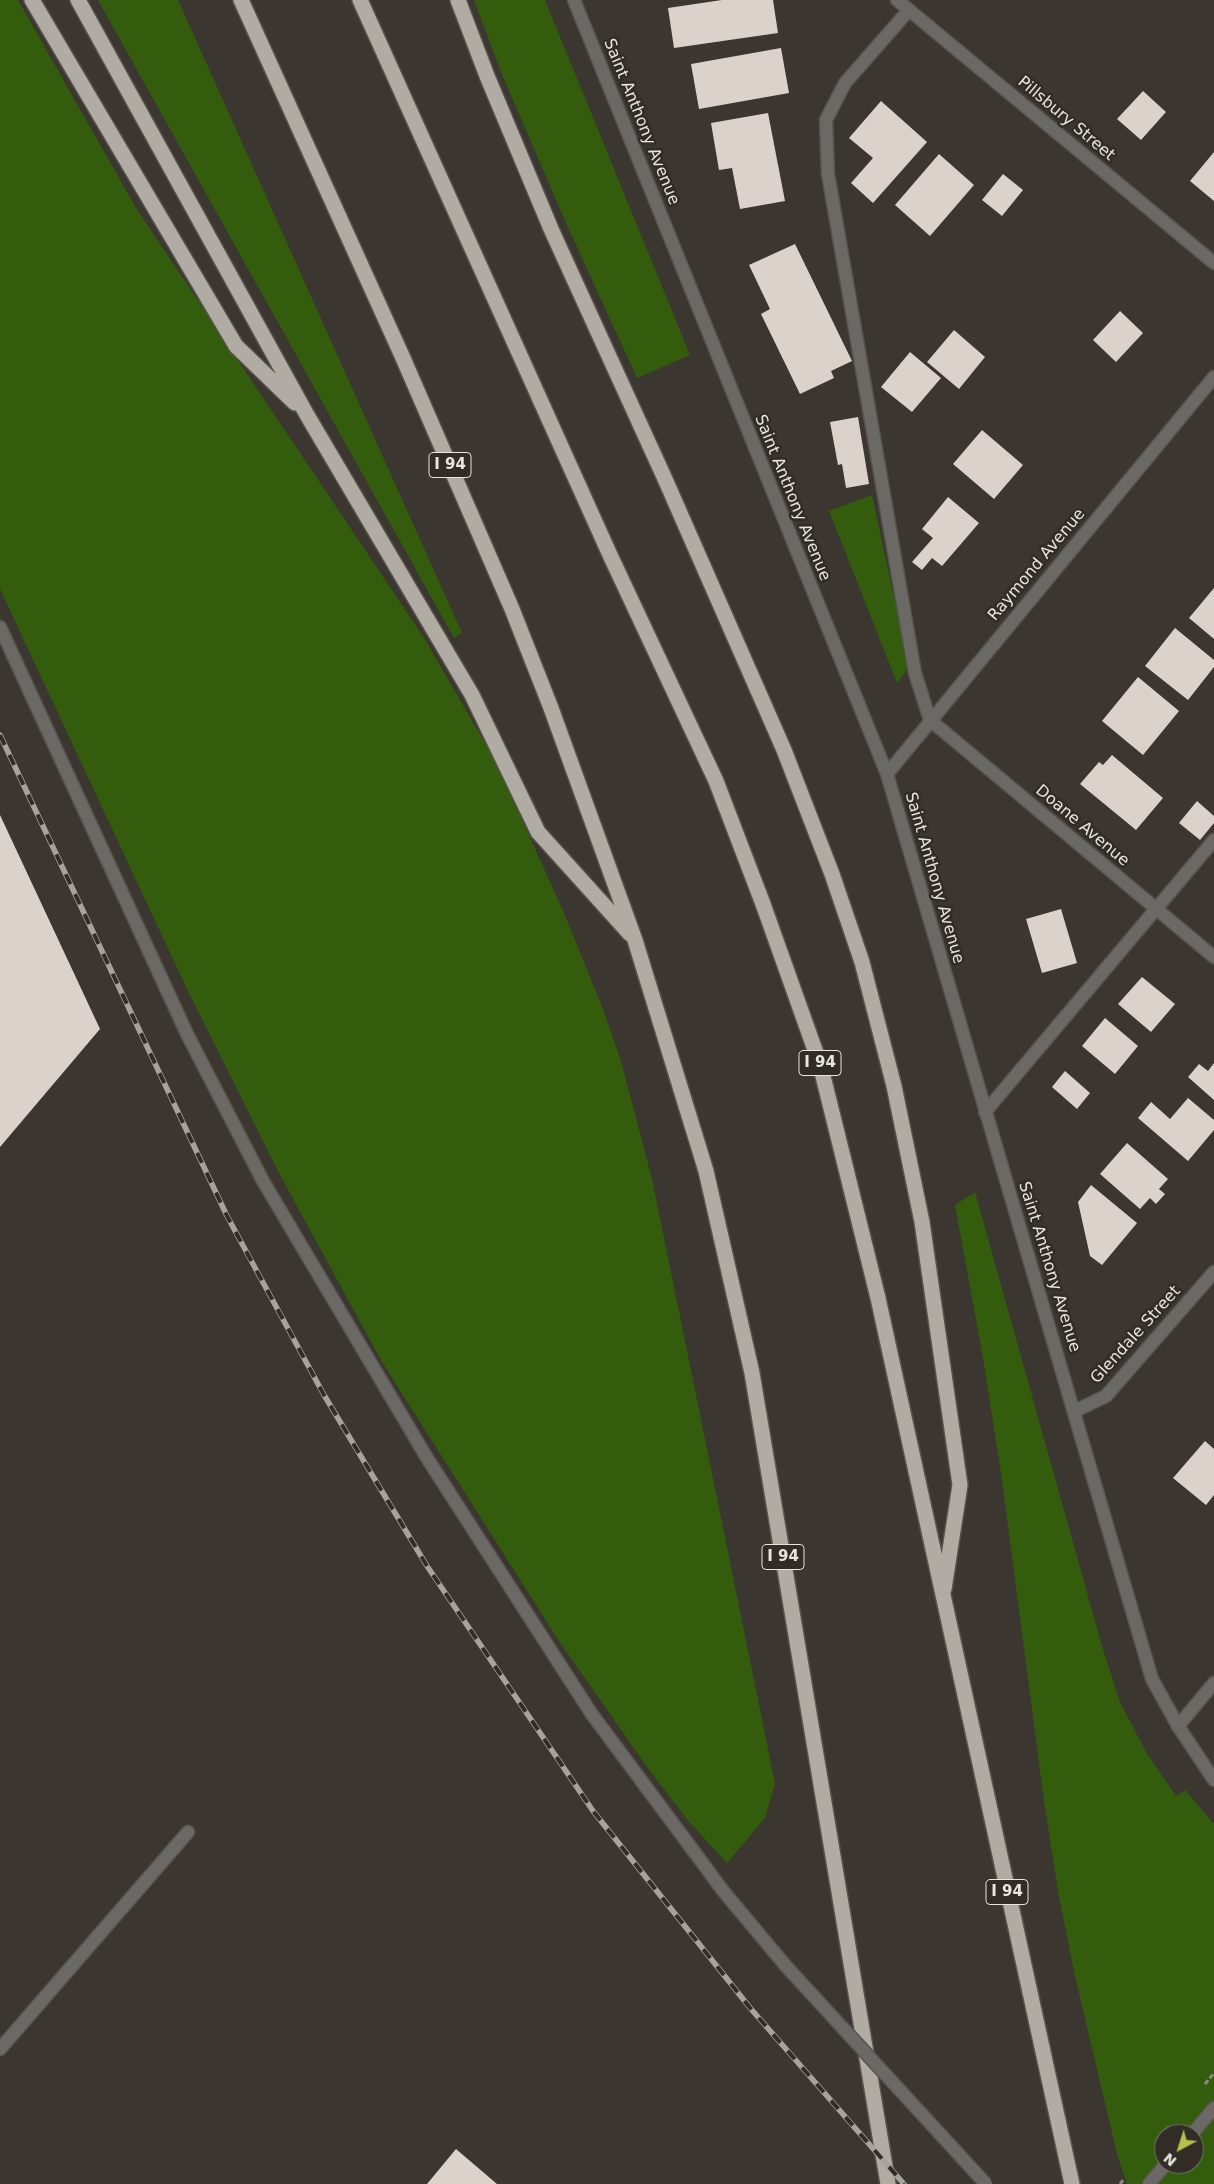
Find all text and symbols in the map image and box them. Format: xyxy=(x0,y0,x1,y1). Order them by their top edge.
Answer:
street label: Saint Anthony Avenue xyxy=(599,36,683,208)
street label: Pillsbury Street xyxy=(1013,73,1119,165)
street label: Saint Anthony Avenue xyxy=(750,412,834,584)
road number: I 94 xyxy=(429,452,471,478)
street label: Raymond Avenue xyxy=(985,505,1089,625)
street label: Doane Avenue xyxy=(1031,781,1133,871)
street label: Saint Anthony Avenue xyxy=(900,790,968,966)
road number: I 94 xyxy=(799,1050,841,1076)
street label: Saint Anthony Avenue xyxy=(1014,1179,1084,1355)
street label: Glendale Street xyxy=(1087,1282,1185,1388)
road number: I 94 xyxy=(762,1544,804,1570)
road number: I 94 xyxy=(986,1880,1028,1904)
north arrow xyxy=(1154,2124,1204,2174)
text: N xyxy=(1160,2150,1180,2170)

